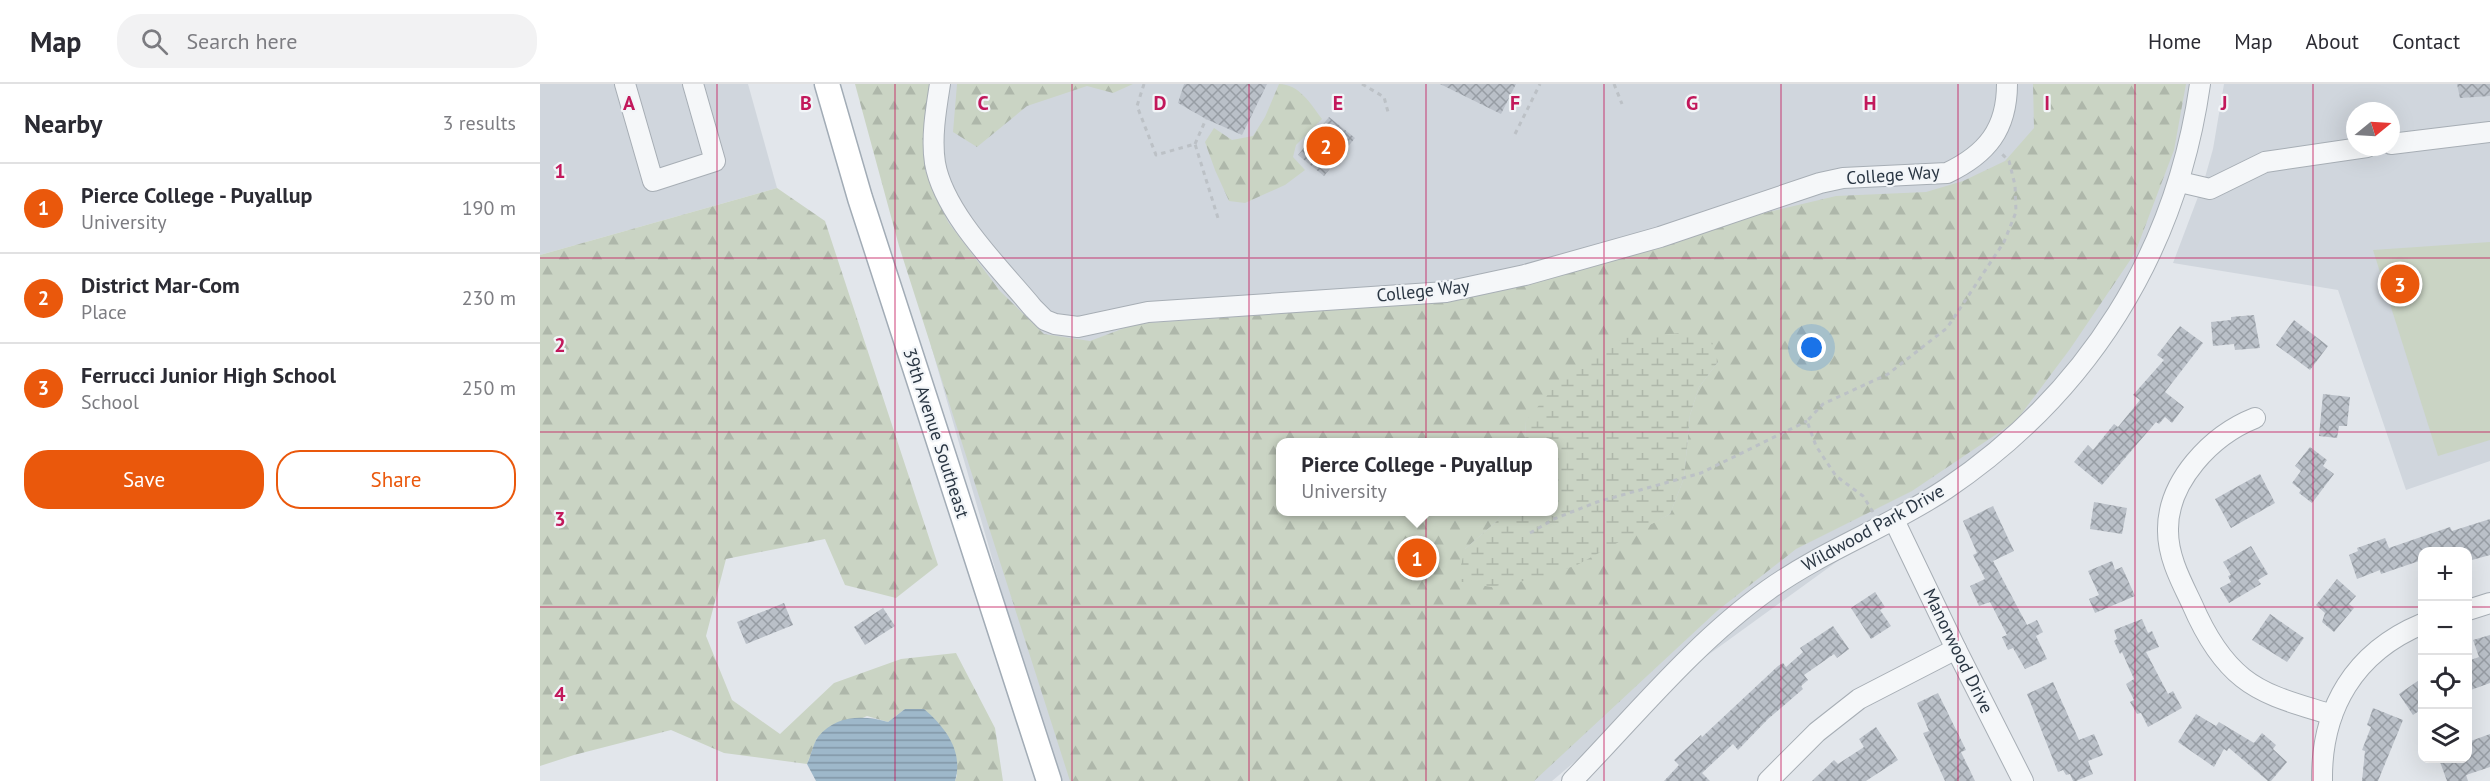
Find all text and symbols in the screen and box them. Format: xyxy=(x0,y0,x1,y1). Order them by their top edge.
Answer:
search box xyxy=(117,14,537,68)
text: Map xyxy=(30,23,81,60)
icon: search xyxy=(138,25,171,58)
text: Search here xyxy=(186,27,297,55)
text: Home xyxy=(2148,28,2201,55)
text: Map xyxy=(2234,28,2273,55)
text: About xyxy=(2306,28,2359,55)
text: Contact xyxy=(2392,28,2460,55)
text: A xyxy=(623,90,636,116)
text: B xyxy=(800,90,812,116)
text: C xyxy=(977,90,989,116)
text: D xyxy=(1154,90,1167,116)
text: E xyxy=(1333,90,1343,116)
text: F xyxy=(1510,90,1520,116)
text: G xyxy=(1686,90,1698,116)
text: H xyxy=(1863,90,1877,116)
text: I xyxy=(2044,90,2050,116)
text: J xyxy=(2220,90,2227,116)
north arrow xyxy=(2346,102,2400,156)
text: Nearby xyxy=(24,107,102,140)
text: 3 results xyxy=(443,110,516,136)
pin: 2 xyxy=(1306,124,1346,168)
text: 1 xyxy=(554,158,566,184)
street label: College Way xyxy=(1846,160,1941,189)
text: Pierce College - Puyallup xyxy=(81,181,313,209)
text: 1 xyxy=(38,195,49,221)
text: 190 m xyxy=(462,195,516,221)
text: University xyxy=(81,209,167,235)
pin: 3 xyxy=(2380,262,2420,306)
text: District Mar-Com xyxy=(81,271,240,299)
street label: College Way xyxy=(1375,274,1471,307)
text: 2 xyxy=(38,285,49,311)
text: 230 m xyxy=(462,285,516,311)
text: Place xyxy=(81,299,127,325)
text: 2 xyxy=(554,332,566,358)
your location xyxy=(1797,333,1826,362)
street label: 39th Avenue Southeast xyxy=(898,345,975,521)
text: Ferrucci Junior High School xyxy=(81,361,336,389)
text: 3 xyxy=(38,375,49,401)
text: 250 m xyxy=(462,375,516,401)
text: School xyxy=(81,389,139,415)
popup xyxy=(1276,438,1558,516)
button: Save xyxy=(24,450,264,509)
button: Share xyxy=(276,450,516,509)
text: Pierce College - Puyallup xyxy=(1301,450,1533,478)
text: University xyxy=(1301,478,1387,504)
street label: Wildwood Park Drive xyxy=(1798,479,1948,576)
text: 3 xyxy=(554,506,566,532)
pin: 1 xyxy=(1398,536,1436,580)
map controls xyxy=(2418,547,2472,763)
button: + xyxy=(2418,547,2472,601)
street label: Manorwood Drive xyxy=(1918,585,1999,717)
button: − xyxy=(2418,601,2472,655)
button: locate xyxy=(2418,655,2472,709)
text: 4 xyxy=(554,681,566,707)
button: layers xyxy=(2418,709,2472,763)

